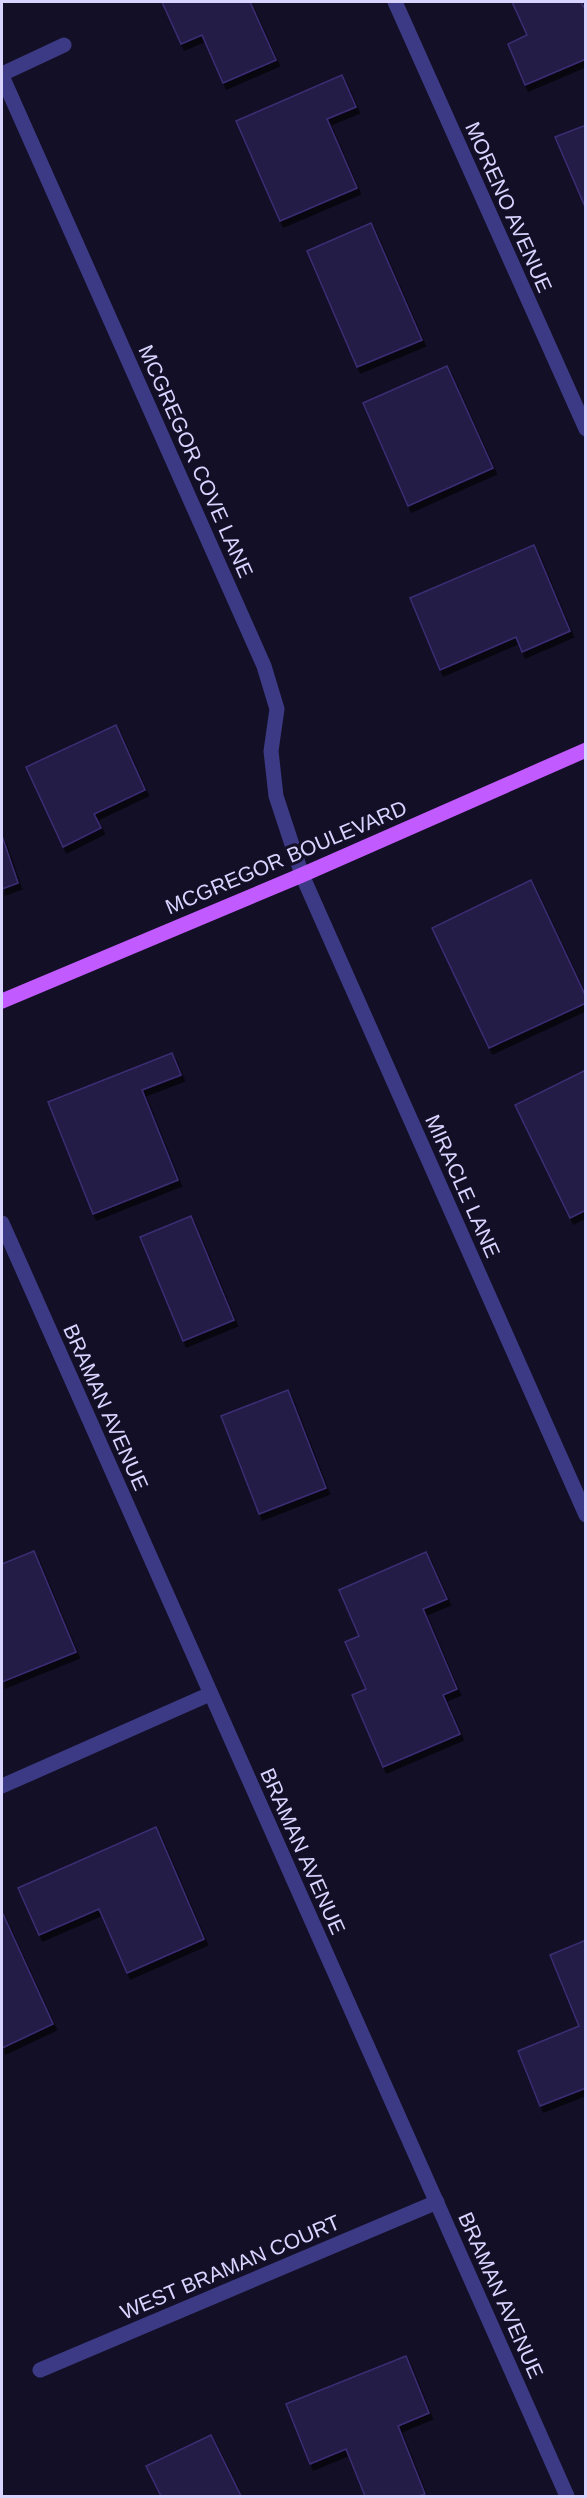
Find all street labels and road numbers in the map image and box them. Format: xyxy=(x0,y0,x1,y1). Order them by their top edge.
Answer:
street label: MORENO AVENUE xyxy=(461,118,557,296)
street label: MCGREGOR COVE LANE xyxy=(134,341,258,581)
street label: MCGREGOR BOULEVARD xyxy=(162,796,410,918)
street label: MIRACLE LANE xyxy=(421,1111,505,1261)
street label: BRAMAN AVENUE xyxy=(59,1320,153,1494)
street label: BRAMAN AVENUE xyxy=(256,1764,350,1938)
street label: BRAMAN AVENUE xyxy=(454,2208,548,2382)
street label: WEST BRAMAN COURT xyxy=(117,2210,343,2324)

